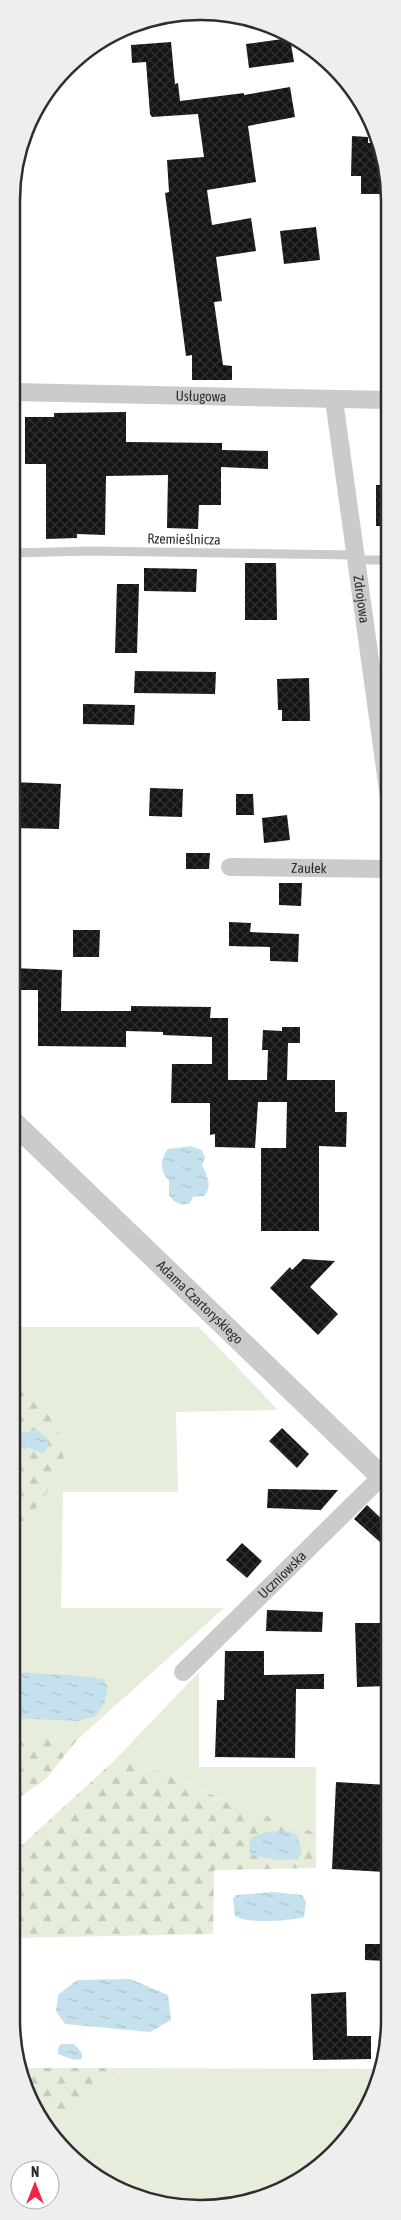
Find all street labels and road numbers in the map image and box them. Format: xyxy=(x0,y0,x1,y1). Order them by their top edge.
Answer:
street label: Usługowa xyxy=(175,387,226,405)
street label: Rzemieślnicza xyxy=(147,530,221,548)
street label: Zdrojowa xyxy=(350,574,373,624)
street label: Zaułek xyxy=(291,860,327,876)
street label: Adama Czartoryskiego xyxy=(154,1257,246,1347)
street label: Uczniowska xyxy=(255,1547,309,1602)

